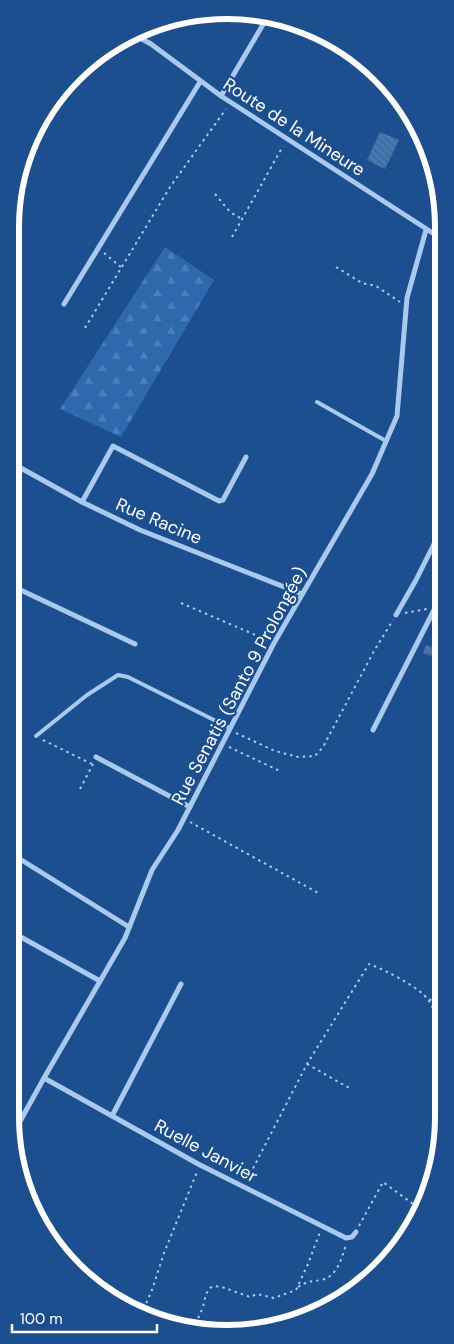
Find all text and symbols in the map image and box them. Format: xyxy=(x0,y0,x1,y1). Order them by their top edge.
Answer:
street label: Route de la Mineure xyxy=(218,72,370,182)
street label: Rue Racine xyxy=(112,492,206,550)
street label: Rue Senatis (Santo 9 Prolongée) xyxy=(166,563,312,809)
street label: Ruelle Janvier xyxy=(150,1114,262,1188)
scale bar xyxy=(12,1302,158,1334)
text: 100 m xyxy=(20,1309,63,1329)

